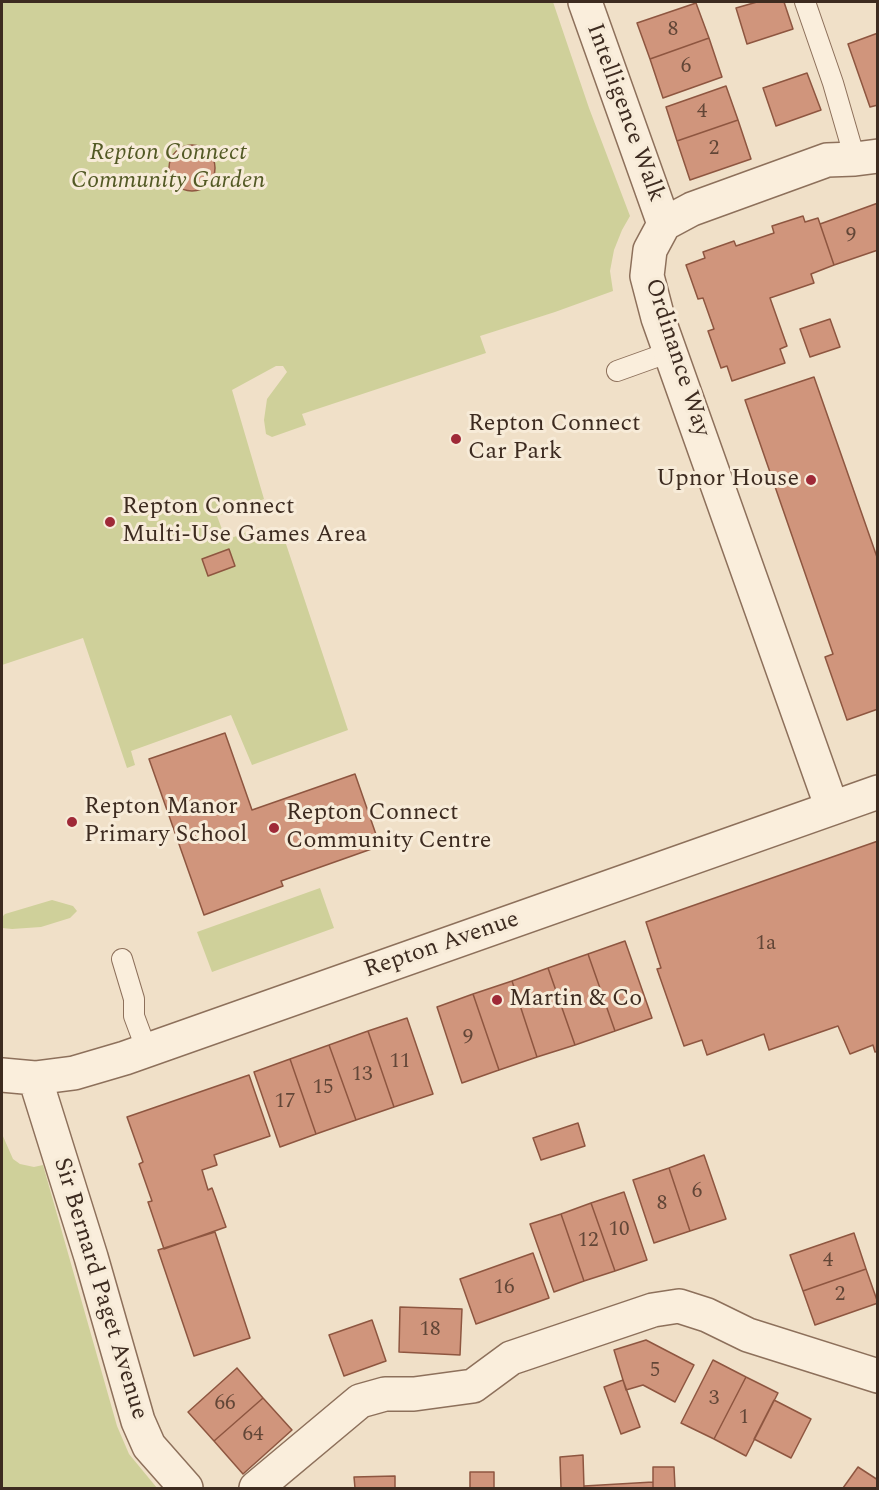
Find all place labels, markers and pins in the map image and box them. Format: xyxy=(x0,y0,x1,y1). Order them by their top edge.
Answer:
place label: Repton Connect Car Park xyxy=(468,411,640,467)
marker: Repton Connect Car Park xyxy=(449,432,463,446)
place label: Upnor House xyxy=(656,466,799,494)
marker: Upnor House xyxy=(804,473,818,487)
place label: Repton Connect Multi-Use Games Area xyxy=(122,494,367,550)
marker: Repton Connect Multi-Use Games Area xyxy=(103,515,117,529)
place label: Repton Manor Primary School xyxy=(84,794,247,850)
place label: Repton Connect Community Centre xyxy=(286,800,491,856)
marker: Repton Manor Primary School xyxy=(65,815,79,829)
marker: Repton Connect Community Centre xyxy=(267,821,281,835)
place label: Martin & Co xyxy=(509,986,642,1014)
marker: Martin & Co xyxy=(490,993,504,1007)

